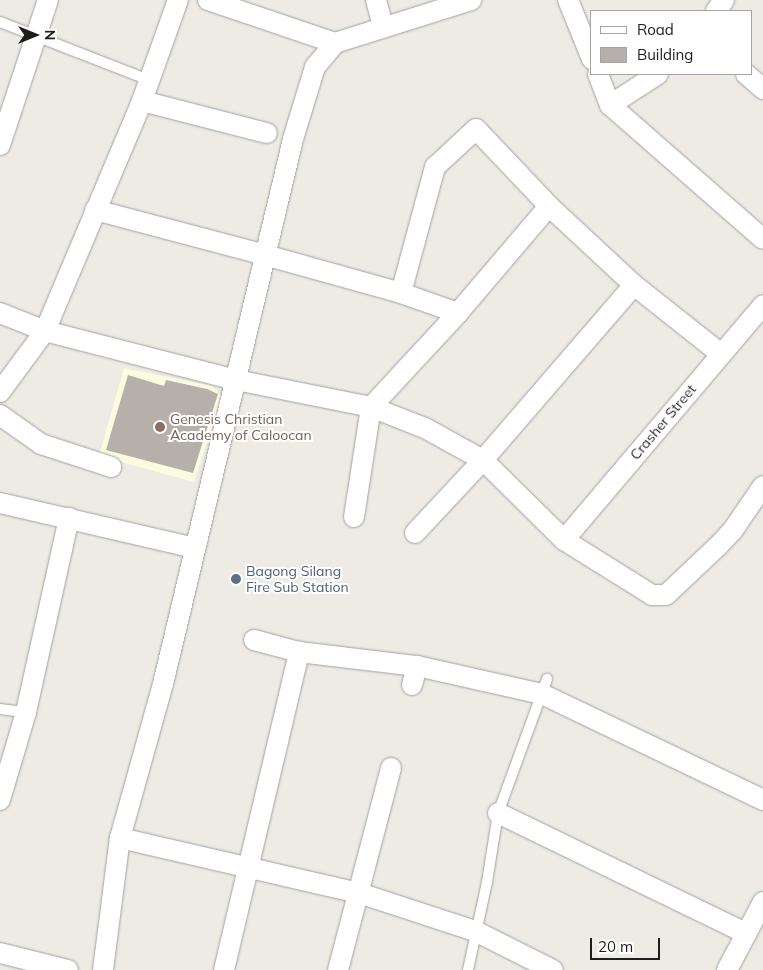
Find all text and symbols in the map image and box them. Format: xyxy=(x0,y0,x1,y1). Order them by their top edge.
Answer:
north arrow xyxy=(10,10,60,60)
legend xyxy=(590,10,753,75)
text: Road xyxy=(637,20,674,39)
text: N xyxy=(41,30,59,40)
text: Building xyxy=(637,45,693,64)
street label: Crasher Street xyxy=(627,381,699,463)
place label: Genesis Christian Academy of Caloocan xyxy=(170,411,312,444)
marker: Genesis Christian Academy of Caloocan xyxy=(154,421,166,433)
place label: Bagong Silang Fire Sub Station xyxy=(246,563,349,596)
marker: Bagong Silang Fire Sub Station xyxy=(230,573,242,585)
scale bar xyxy=(593,928,663,960)
text: 20 m xyxy=(598,937,633,956)

